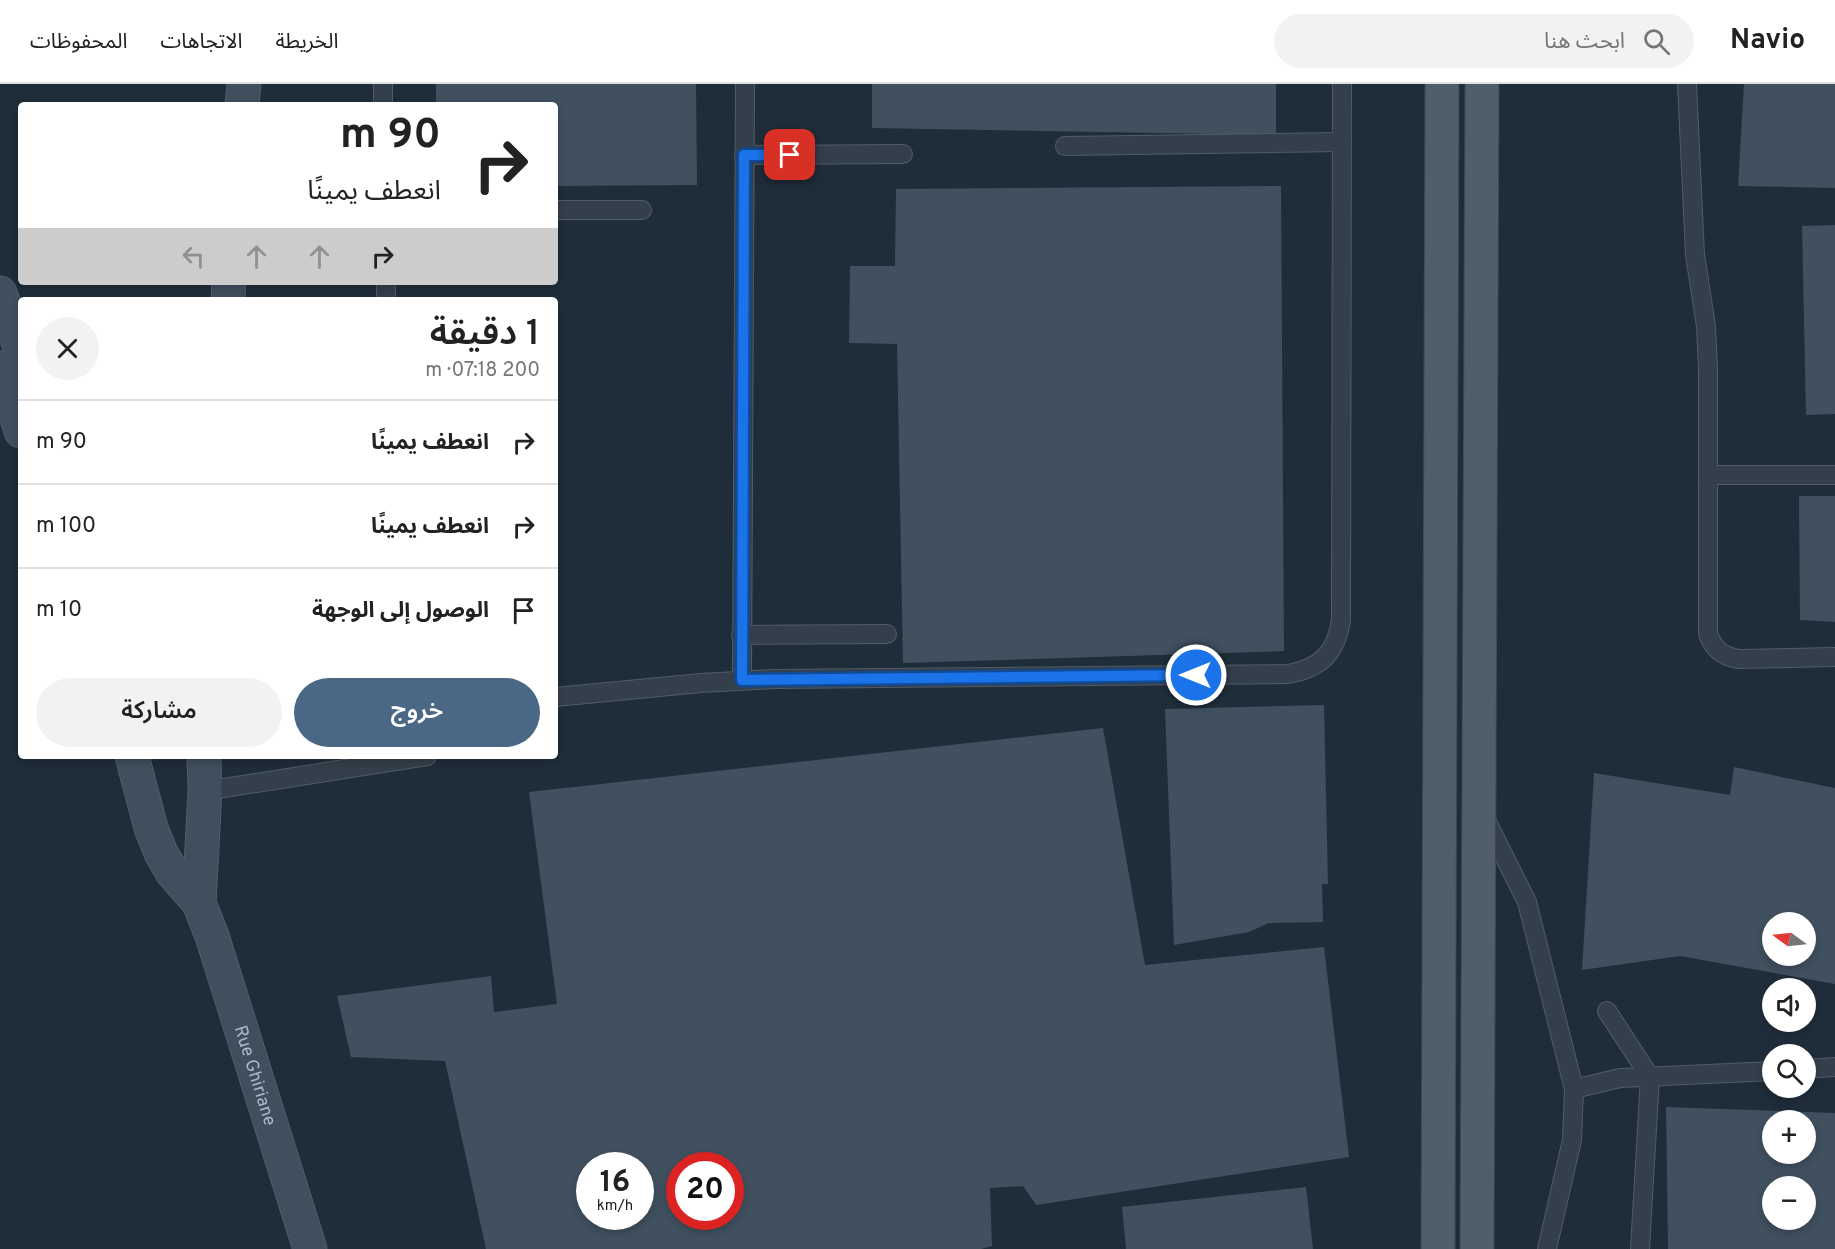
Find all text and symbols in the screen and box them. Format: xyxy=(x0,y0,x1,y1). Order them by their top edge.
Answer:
search box xyxy=(1274,14,1694,68)
text: Navio xyxy=(1730,23,1805,59)
icon: search xyxy=(1640,25,1673,58)
text: المحفوظات xyxy=(30,29,127,56)
text: الاتجاهات xyxy=(160,29,242,56)
text: الخريطة xyxy=(275,29,338,56)
text: ابحث هنا xyxy=(1544,29,1625,56)
text: 90 m xyxy=(340,110,441,163)
icon: right xyxy=(462,126,540,204)
pin xyxy=(764,129,815,180)
icon: arrive xyxy=(773,138,806,171)
text: انعطف يمينًا xyxy=(307,175,441,209)
icon: left xyxy=(177,240,210,273)
icon: ahead xyxy=(240,240,273,273)
icon: ahead xyxy=(303,240,336,273)
icon: right xyxy=(366,240,399,273)
text: 1 دقيقة xyxy=(430,312,540,358)
button: close xyxy=(36,317,99,380)
text: 200 m · 07:18 xyxy=(425,358,540,384)
icon: right xyxy=(507,426,540,459)
text: 90 m xyxy=(36,429,87,456)
text: انعطف يمينًا xyxy=(371,430,489,457)
icon: right xyxy=(507,510,540,543)
text: 100 m xyxy=(36,513,96,540)
text: انعطف يمينًا xyxy=(371,514,489,541)
icon: arrive xyxy=(507,594,540,627)
text: 10 m xyxy=(36,597,82,624)
text: الوصول إلى الوجهة xyxy=(312,598,489,625)
position arrow xyxy=(1164,643,1228,707)
button: مشاركة xyxy=(36,678,282,747)
button: خروج xyxy=(294,678,540,747)
north arrow xyxy=(1762,912,1816,966)
map controls xyxy=(1762,912,1816,1230)
button: sound xyxy=(1762,978,1816,1032)
street label: Rue Ghiriane xyxy=(228,1023,281,1129)
button: search xyxy=(1762,1044,1816,1098)
button: + xyxy=(1762,1110,1816,1164)
speed limit sign: 20 xyxy=(666,1152,744,1230)
text: 16 xyxy=(600,1165,630,1202)
button: − xyxy=(1762,1176,1816,1230)
text: km/h xyxy=(597,1197,633,1216)

